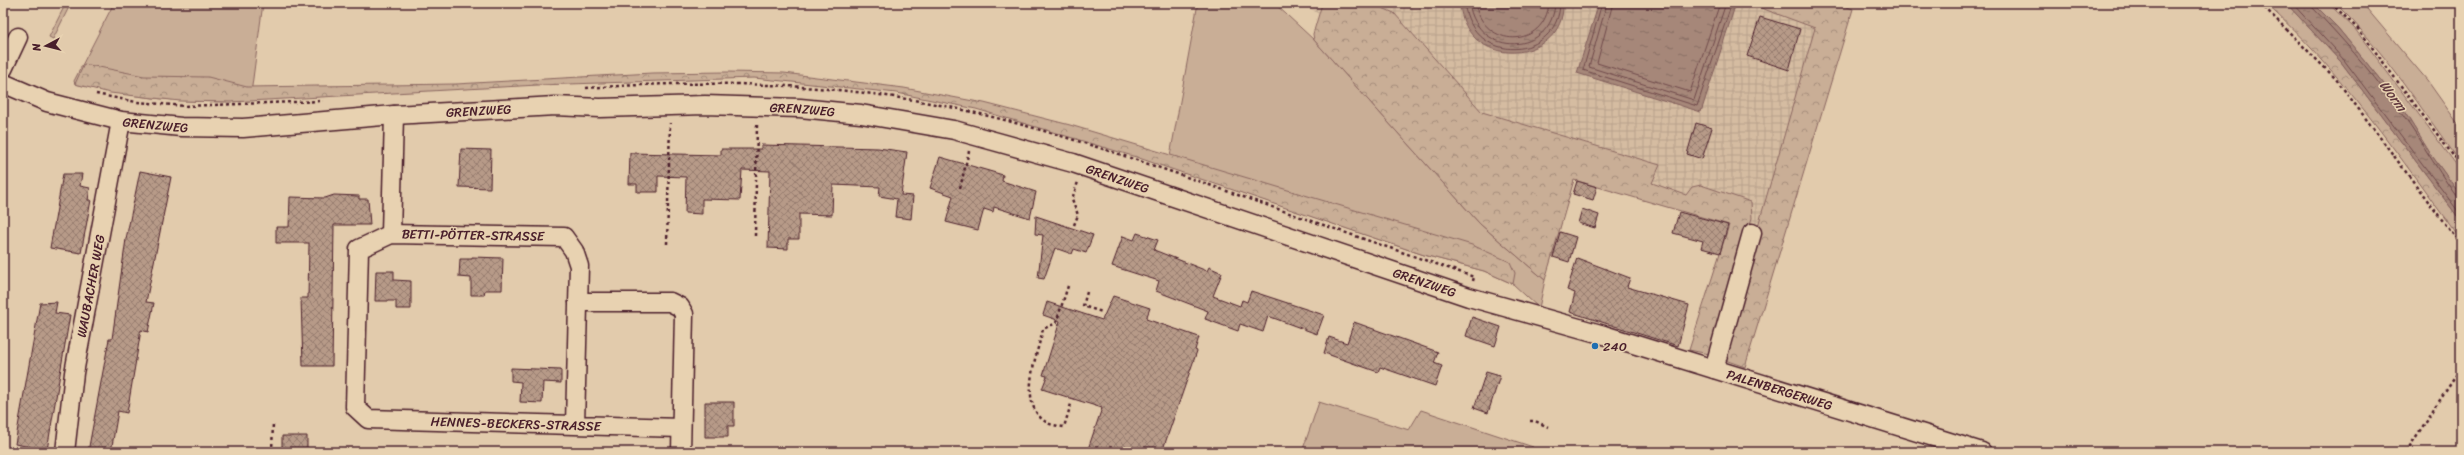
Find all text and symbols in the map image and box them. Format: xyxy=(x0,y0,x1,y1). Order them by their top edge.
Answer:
north arrow xyxy=(26,26,66,66)
text: N xyxy=(27,42,47,53)
water label: Worm xyxy=(2373,75,2414,118)
street label: GRENZWEG xyxy=(769,96,836,123)
street label: GRENZWEG xyxy=(445,97,512,124)
street label: GRENZWEG xyxy=(122,110,188,139)
street label: GRENZWEG xyxy=(1083,157,1153,200)
street label: BETTI-PÖTTER-STRASSE xyxy=(402,222,545,248)
street label: WAUBACHER WEG xyxy=(69,233,111,339)
street label: GRENZWEG xyxy=(1390,261,1459,303)
place label: 240 xyxy=(1603,335,1627,358)
marker: 240 xyxy=(1590,341,1600,351)
street label: PALENBERGERWEG xyxy=(1724,362,1836,417)
street label: HENNES-BECKERS-STRASSE xyxy=(430,409,602,437)

